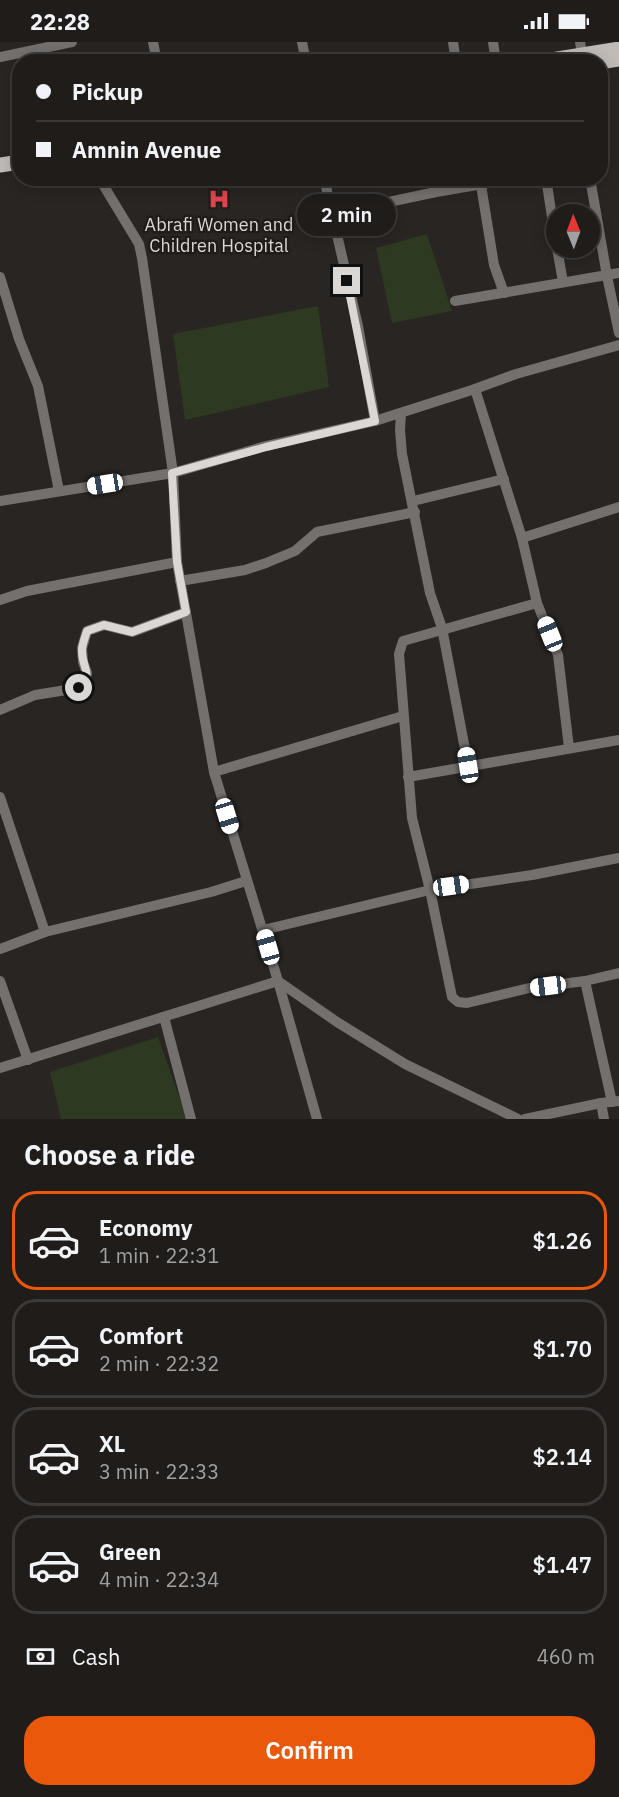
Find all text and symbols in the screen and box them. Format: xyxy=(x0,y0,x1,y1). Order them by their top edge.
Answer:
text: 22:28 xyxy=(30,7,90,36)
text: Pickup xyxy=(72,77,143,106)
text: Amnin Avenue xyxy=(72,135,221,164)
hospital icon: Abrafi Women and Children Hospital xyxy=(207,187,231,211)
callout: 2 min xyxy=(298,194,397,236)
text: 2 min xyxy=(321,201,372,228)
north arrow xyxy=(546,204,600,258)
map controls xyxy=(546,204,600,258)
place label: Abrafi Women and Children Hospital xyxy=(145,213,293,257)
route end xyxy=(333,267,360,294)
car xyxy=(86,472,124,496)
car xyxy=(535,614,565,654)
route start xyxy=(65,674,92,701)
car xyxy=(456,746,480,784)
car xyxy=(213,796,241,836)
car xyxy=(432,875,470,897)
car xyxy=(254,927,282,967)
car xyxy=(529,975,567,997)
text: Choose a ride xyxy=(24,1137,195,1172)
text: Economy xyxy=(99,1213,193,1242)
icon: car xyxy=(27,1214,81,1268)
text: $1.26 xyxy=(533,1226,592,1255)
text: 1 min · 22:31 xyxy=(99,1242,219,1269)
text: Comfort xyxy=(99,1321,183,1350)
icon: car xyxy=(27,1322,81,1376)
text: $1.70 xyxy=(533,1334,592,1363)
text: 2 min · 22:32 xyxy=(99,1350,219,1377)
text: XL xyxy=(99,1429,125,1458)
icon: car xyxy=(27,1430,81,1484)
text: $2.14 xyxy=(533,1442,592,1471)
text: 3 min · 22:33 xyxy=(99,1458,219,1485)
text: Green xyxy=(99,1537,161,1566)
icon: car xyxy=(27,1538,81,1592)
text: $1.47 xyxy=(533,1550,592,1579)
text: 4 min · 22:34 xyxy=(99,1566,219,1593)
icon: cash xyxy=(24,1640,57,1673)
text: Cash xyxy=(72,1642,121,1671)
text: 460 m xyxy=(537,1643,595,1670)
button: Confirm xyxy=(24,1716,595,1785)

